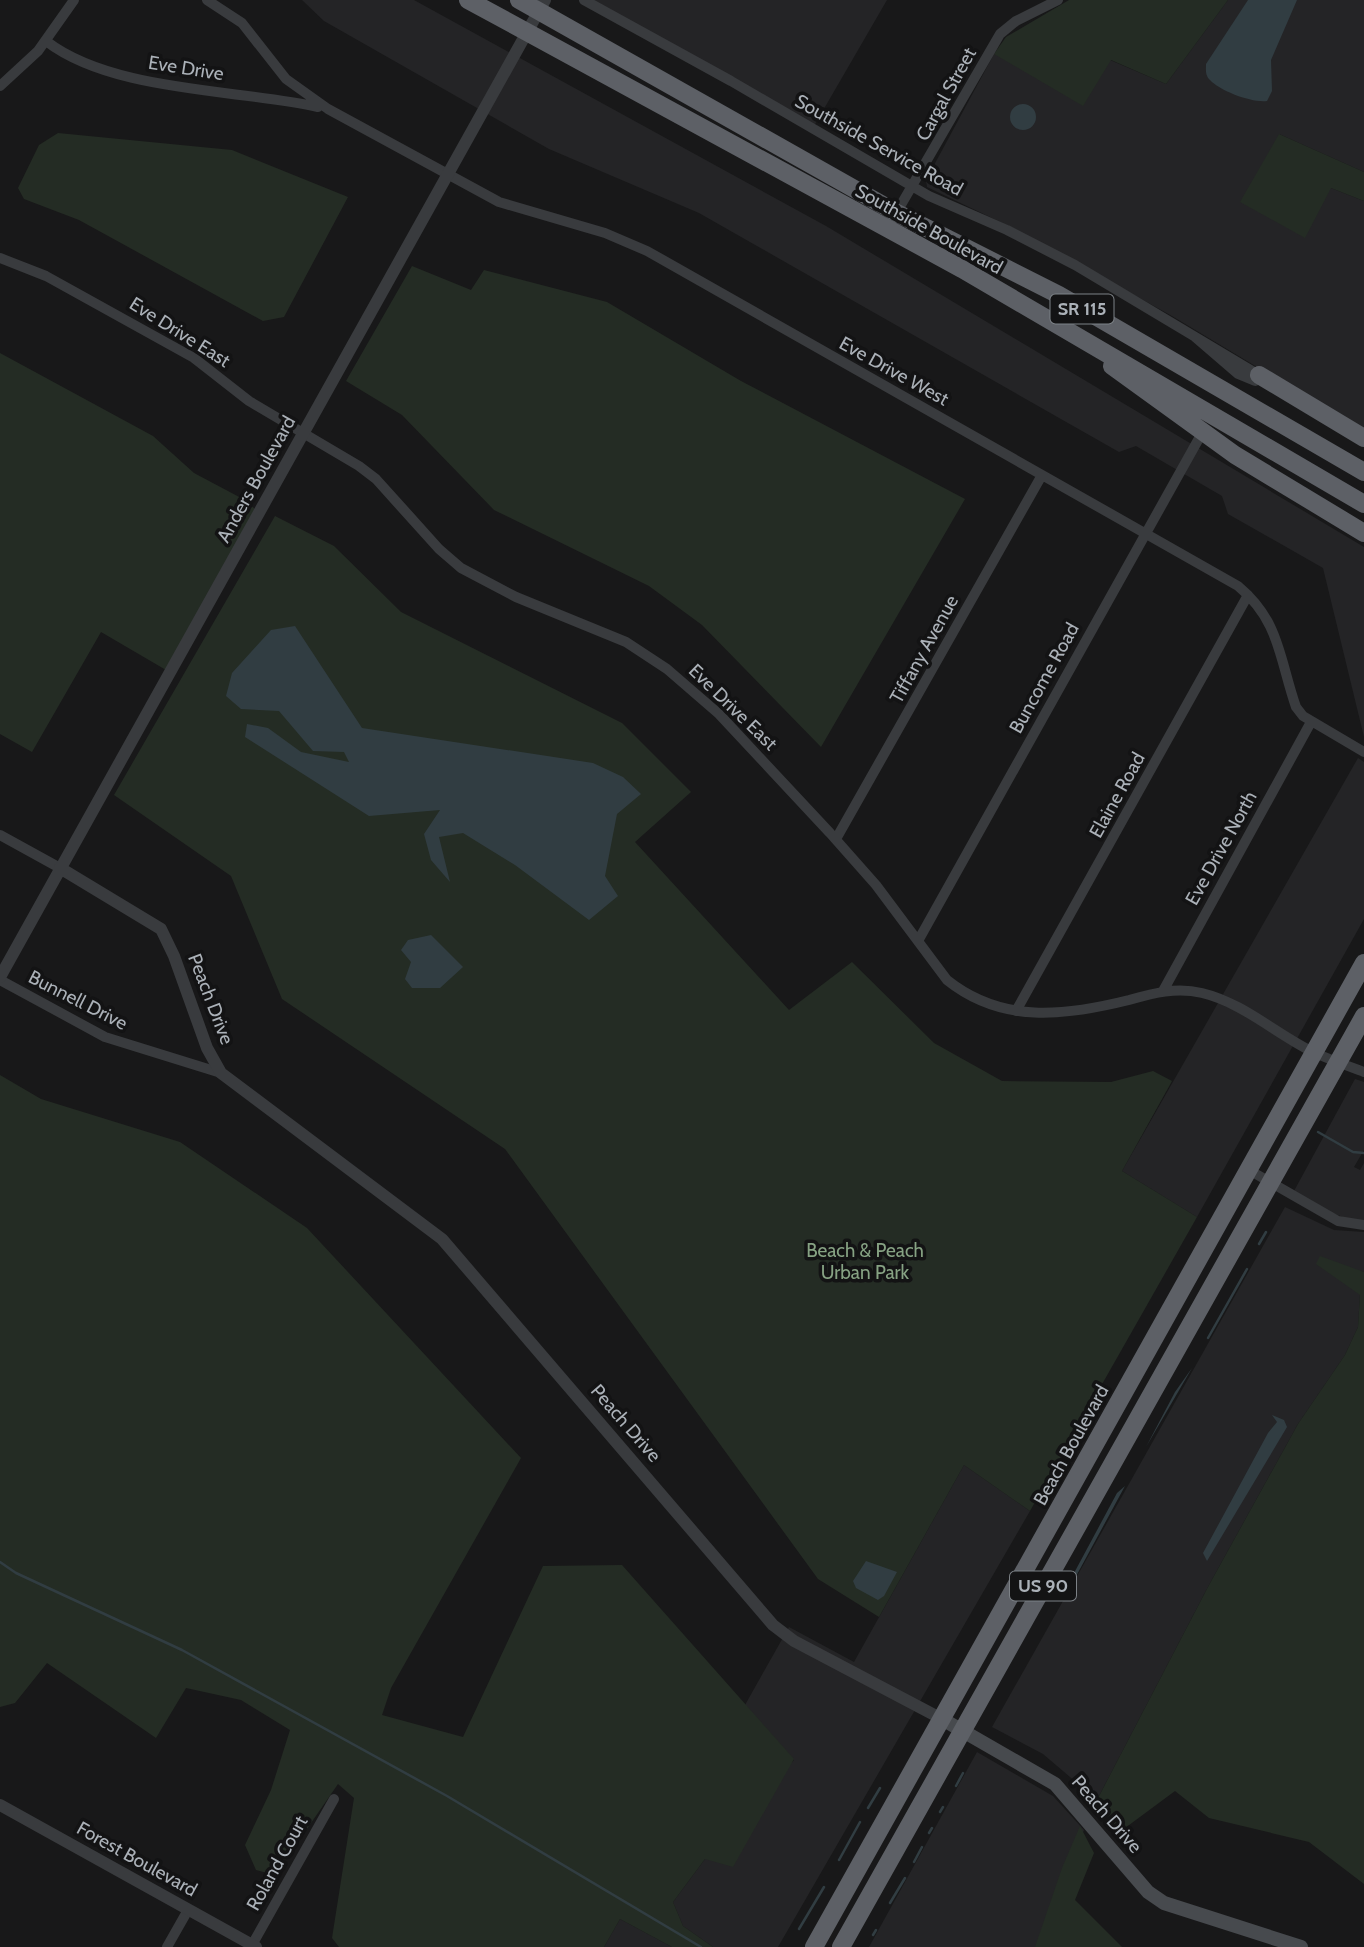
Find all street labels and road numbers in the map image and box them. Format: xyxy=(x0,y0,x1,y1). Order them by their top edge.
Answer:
street label: Cargal Street xyxy=(911,43,981,145)
street label: Eve Drive xyxy=(147,51,226,85)
street label: Southside Service Road xyxy=(791,89,967,201)
street label: Southside Boulevard xyxy=(851,179,1007,279)
street label: Eve Drive East xyxy=(125,292,235,372)
road number: SR 115 xyxy=(1050,295,1114,324)
street label: Eve Drive West xyxy=(835,331,953,411)
street label: Anders Boulevard xyxy=(212,412,300,546)
street label: Tiffany Avenue xyxy=(885,591,963,707)
street label: Buncome Road xyxy=(1004,619,1084,737)
street label: Eve Drive East xyxy=(684,659,783,755)
street label: Elaine Road xyxy=(1084,748,1150,842)
street label: Eve Drive North xyxy=(1180,787,1262,909)
street label: Peach Drive xyxy=(183,950,239,1048)
street label: Bunnell Drive xyxy=(25,965,132,1035)
street label: Peach Drive xyxy=(586,1379,666,1467)
street label: Beach Boulevard xyxy=(1028,1381,1114,1509)
road number: US 90 xyxy=(1010,1572,1076,1601)
street label: Peach Drive xyxy=(1067,1770,1147,1858)
street label: Roland Court xyxy=(242,1811,313,1914)
street label: Forest Boulevard xyxy=(73,1816,201,1902)

